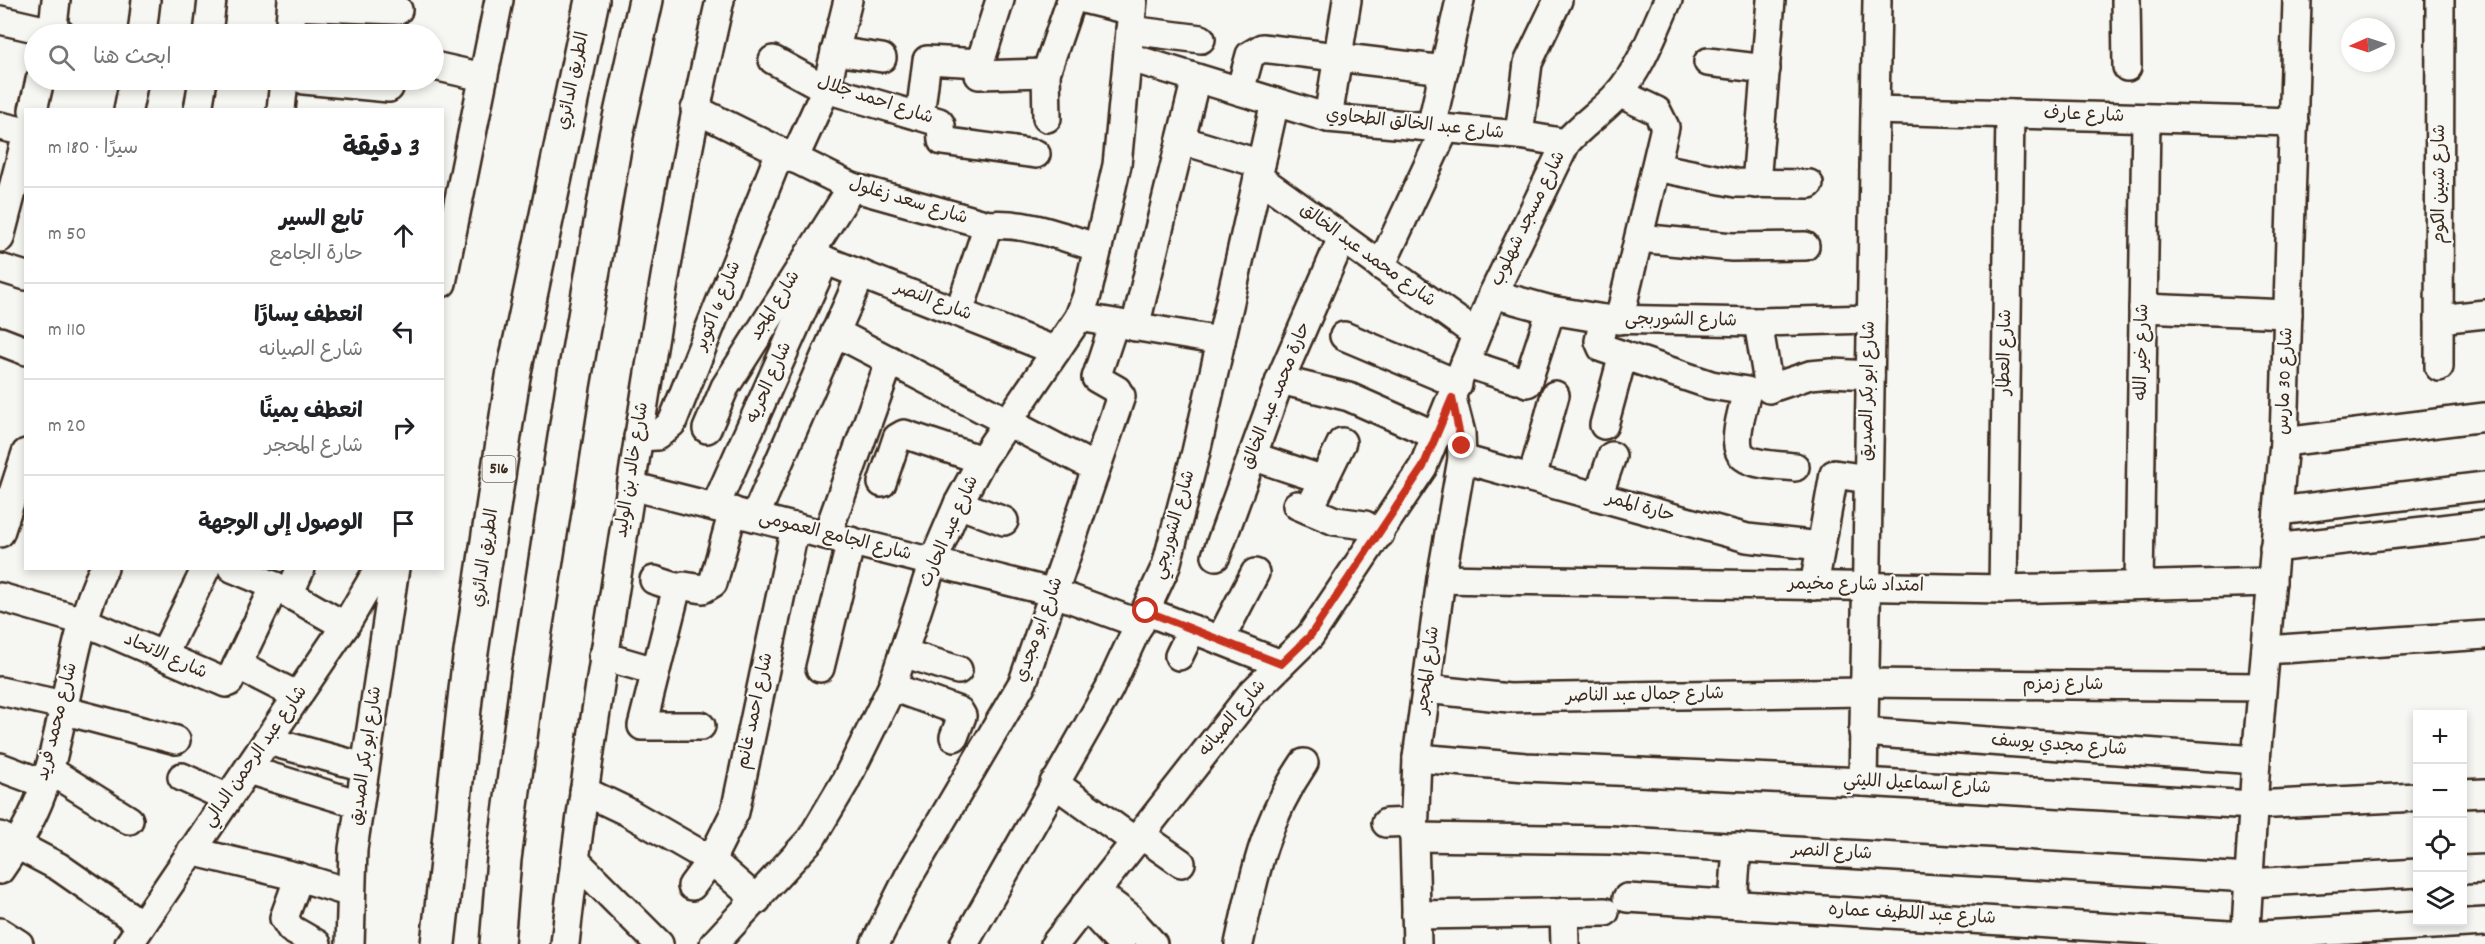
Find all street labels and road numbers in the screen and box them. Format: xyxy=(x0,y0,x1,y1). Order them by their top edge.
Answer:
street label: الطريق الدائري xyxy=(551,30,597,132)
street label: شارع احمد جلال xyxy=(814,70,936,132)
street label: شارع عارف xyxy=(2043,102,2125,130)
street label: شارع عبد الخالق الطحاوي xyxy=(1325,103,1505,147)
street label: شارع شبين الكوم xyxy=(2428,124,2453,244)
street label: شارع مسجد شهلوب xyxy=(1485,147,1573,291)
street label: شارع سعد زغلول xyxy=(846,172,970,232)
street label: شارع محمد عبد الخالق xyxy=(1294,198,1440,314)
street label: شارع 6 اكتوبر xyxy=(689,258,748,356)
street label: شارع المجد xyxy=(745,266,807,346)
street label: شارع النصر xyxy=(889,275,975,328)
street label: شارع خير الله xyxy=(2130,303,2156,401)
street label: شارع الشوربجى xyxy=(1625,308,1737,334)
street label: شارع العطار xyxy=(1993,309,2019,397)
street label: حارة محمد عبد الخالق xyxy=(1236,319,1318,473)
street label: شارع ابو بكر الصديق xyxy=(1855,321,1883,461)
street label: شارع 30 مارس xyxy=(2272,327,2300,435)
street label: شارع الحريه xyxy=(741,338,799,428)
street label: شارع خالد بن الوليد xyxy=(610,400,656,540)
road number: 516 xyxy=(482,456,516,482)
street label: شارع الشوربجي xyxy=(1147,467,1204,583)
street label: شارع عبد الحارث xyxy=(914,472,986,592)
street label: حارة الممر xyxy=(1601,486,1677,530)
street label: شارع الجامع العمومى xyxy=(756,506,914,568)
street label: الطريق الدائري xyxy=(466,507,506,609)
street label: امتداد شارع مخيمر xyxy=(1786,572,1924,600)
street label: شارع ابو مجدي xyxy=(1009,574,1071,686)
street label: شارع المحجر xyxy=(1411,625,1447,717)
street label: شارع الاتحاد xyxy=(119,628,211,686)
street label: شارع احمد غانم xyxy=(731,650,781,772)
street label: شارع محمد فريد xyxy=(31,660,85,784)
street label: شارع زمزم xyxy=(2023,673,2103,698)
street label: شارع الصيانه xyxy=(1193,675,1273,763)
street label: شارع عبد الرحمن الدالي xyxy=(198,681,315,833)
street label: شارع جمال عبد الناصر xyxy=(1564,682,1724,710)
street label: شارع ابو بكر الصديق xyxy=(345,685,389,827)
street label: شارع مجدي يوسف xyxy=(1990,729,2128,763)
street label: شارع اسماعيل الليثي xyxy=(1842,769,1991,802)
street label: شارع النصر xyxy=(1789,838,1873,868)
street label: شارع عبد اللطيف عماره xyxy=(1828,898,1996,932)

